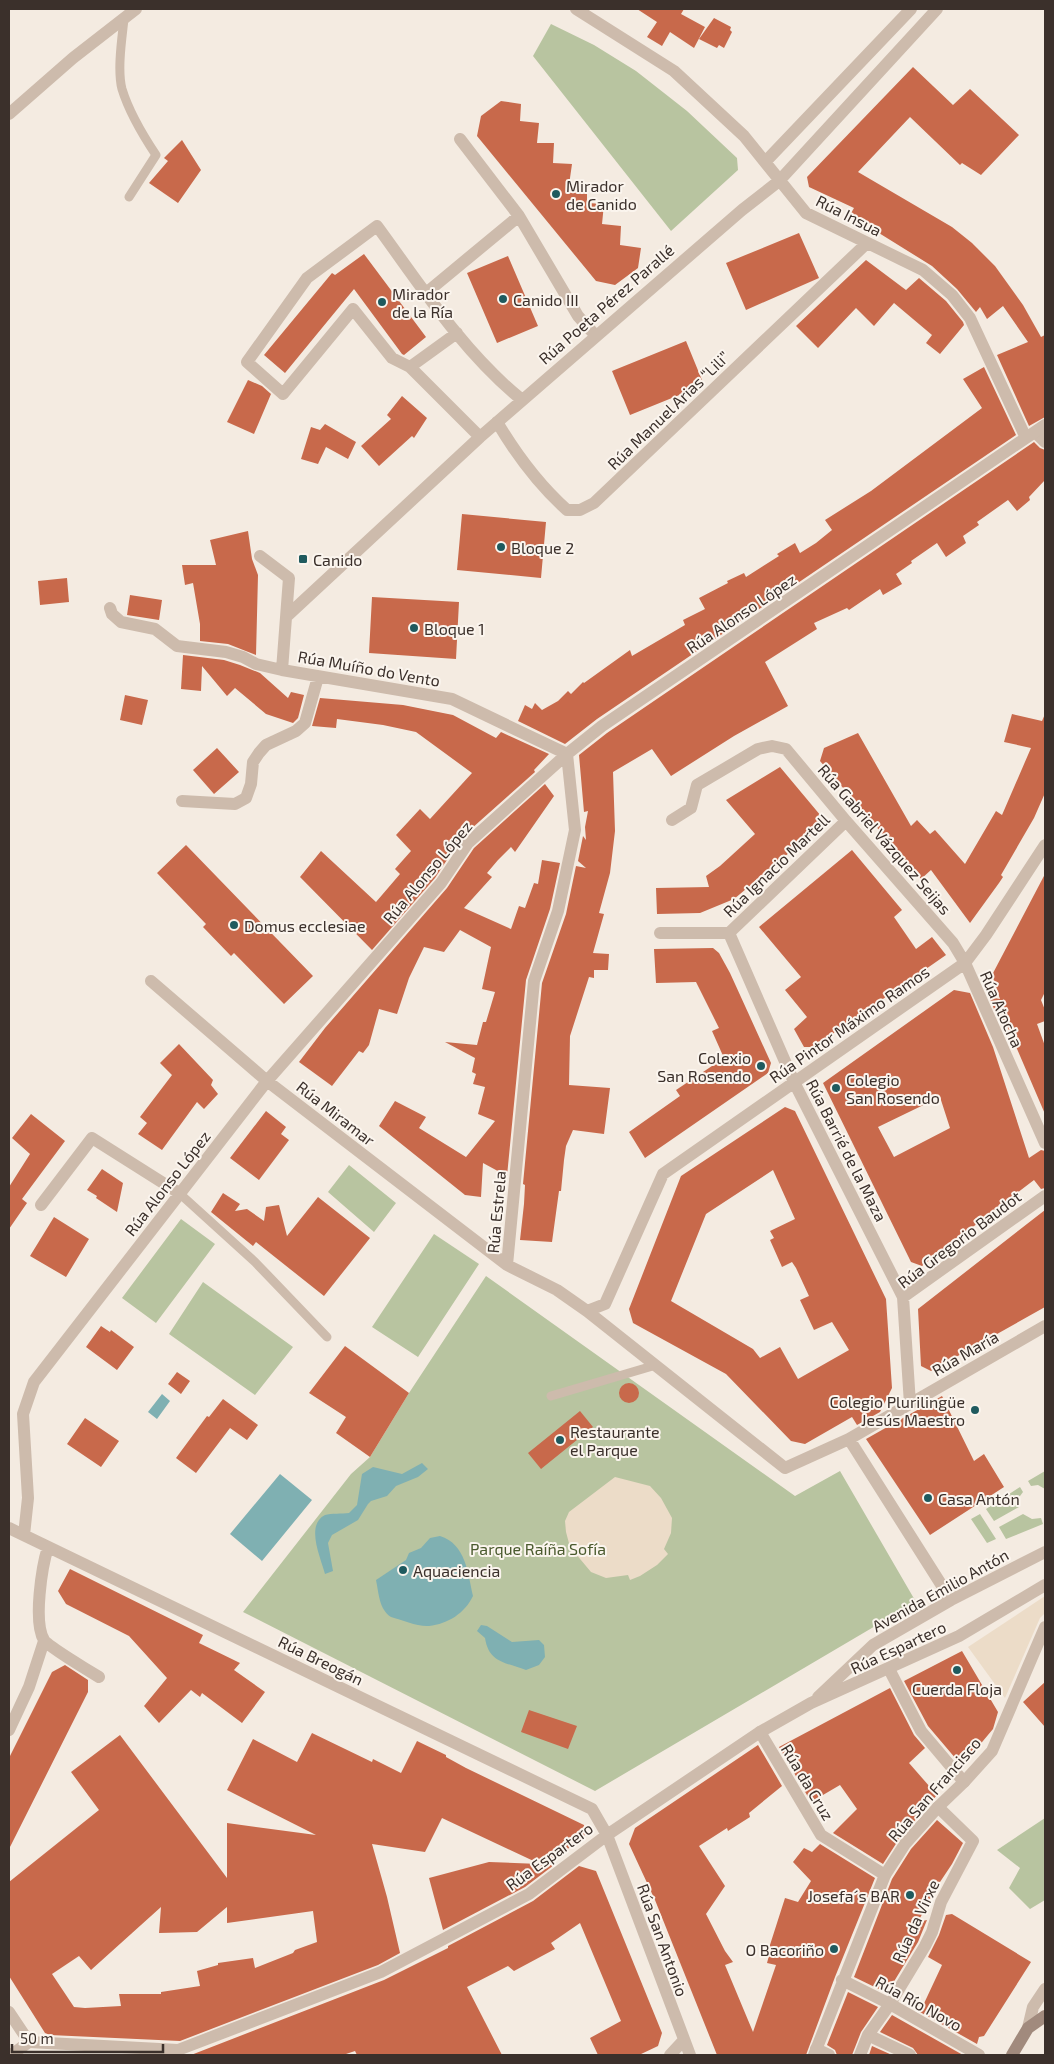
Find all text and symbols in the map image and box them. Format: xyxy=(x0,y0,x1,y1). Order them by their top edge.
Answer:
place label: Mirador de Canido xyxy=(566,176,637,213)
marker: Mirador de Canido xyxy=(550,188,562,200)
street label: Rúa Insua xyxy=(813,190,885,240)
street label: Rúa Poeta Pérez Parallé xyxy=(535,240,677,368)
place label: Mirador de la Ría xyxy=(392,284,453,321)
place label: Canido III xyxy=(513,290,579,309)
marker: Canido III xyxy=(497,293,509,305)
marker: Mirador de la Ría xyxy=(376,296,388,308)
street label: Rúa Manuel Arias “Lili” xyxy=(603,347,733,473)
place label: Bloque 2 xyxy=(511,538,574,557)
marker: Bloque 2 xyxy=(495,541,507,553)
place label: Canido xyxy=(313,550,362,569)
marker: Canido xyxy=(297,553,309,565)
street label: Rúa Alonso López xyxy=(683,569,799,657)
place label: Bloque 1 xyxy=(424,619,485,638)
marker: Bloque 1 xyxy=(408,622,420,634)
street label: Rúa Muíño do Vento xyxy=(296,646,442,690)
street label: Rúa Gabriel Vázquez Seijas xyxy=(814,760,955,919)
street label: Rúa Ignacio Martell xyxy=(719,809,833,921)
street label: Rúa Alonso López xyxy=(379,817,475,927)
place label: Domus ecclesiae xyxy=(244,916,365,935)
marker: Domus ecclesiae xyxy=(228,919,240,931)
street label: Rúa Pintor Máximo Ramos xyxy=(765,962,933,1086)
street label: Rúa Atocha xyxy=(977,968,1027,1050)
place label: Colexio San Rosendo xyxy=(657,1048,751,1085)
marker: Colexio San Rosendo xyxy=(755,1060,767,1072)
place label: Colegio San Rosendo xyxy=(846,1070,940,1107)
street label: Rúa Barrié de la Maza xyxy=(803,1076,891,1224)
street label: Rúa Miramar xyxy=(293,1077,379,1150)
marker: Colegio San Rosendo xyxy=(830,1082,842,1094)
street label: Rúa Alonso López xyxy=(120,1127,214,1239)
street label: Rúa Estrela xyxy=(483,1170,509,1254)
street label: Rúa Gregorio Baudot xyxy=(894,1186,1024,1292)
street label: Rúa María xyxy=(928,1326,1002,1380)
place label: Colegio Plurilingüe Jesús Maestro xyxy=(830,1392,965,1429)
marker: Colegio Plurilingüe Jesús Maestro xyxy=(969,1404,981,1416)
place label: Restaurante el Parque xyxy=(570,1422,660,1459)
marker: Restaurante el Parque xyxy=(554,1434,566,1446)
place label: Casa Antón xyxy=(938,1489,1020,1508)
marker: Casa Antón xyxy=(922,1492,934,1504)
park label: Parque Raíña Sofía xyxy=(470,1539,606,1558)
street label: Avenida Emilio Antón xyxy=(868,1545,1012,1635)
place label: Aquaciencia xyxy=(413,1561,500,1580)
marker: Aquaciencia xyxy=(397,1564,409,1576)
street label: Rúa Espartero xyxy=(847,1617,949,1677)
street label: Rúa Breogán xyxy=(275,1631,367,1689)
marker: Cuerda Floja xyxy=(951,1664,963,1676)
place label: Cuerda Floja xyxy=(912,1679,1002,1699)
street label: Rúa San Francisco xyxy=(884,1733,984,1845)
street label: Rúa da Cruz xyxy=(778,1740,838,1824)
street label: Rúa Espartero xyxy=(502,1818,596,1894)
street label: Rúa da Virxe xyxy=(887,1876,943,1966)
street label: Rúa San Antonio xyxy=(634,1881,692,1999)
place label: Josefa´s BAR xyxy=(807,1886,900,1905)
marker: Josefa´s BAR xyxy=(904,1889,916,1901)
place label: O Bacoriño xyxy=(745,1940,824,1959)
marker: O Bacoriño xyxy=(828,1943,840,1955)
street label: Rúa Río Novo xyxy=(873,1972,965,2034)
scale bar xyxy=(12,2022,164,2054)
text: 50 m xyxy=(20,2029,54,2047)

